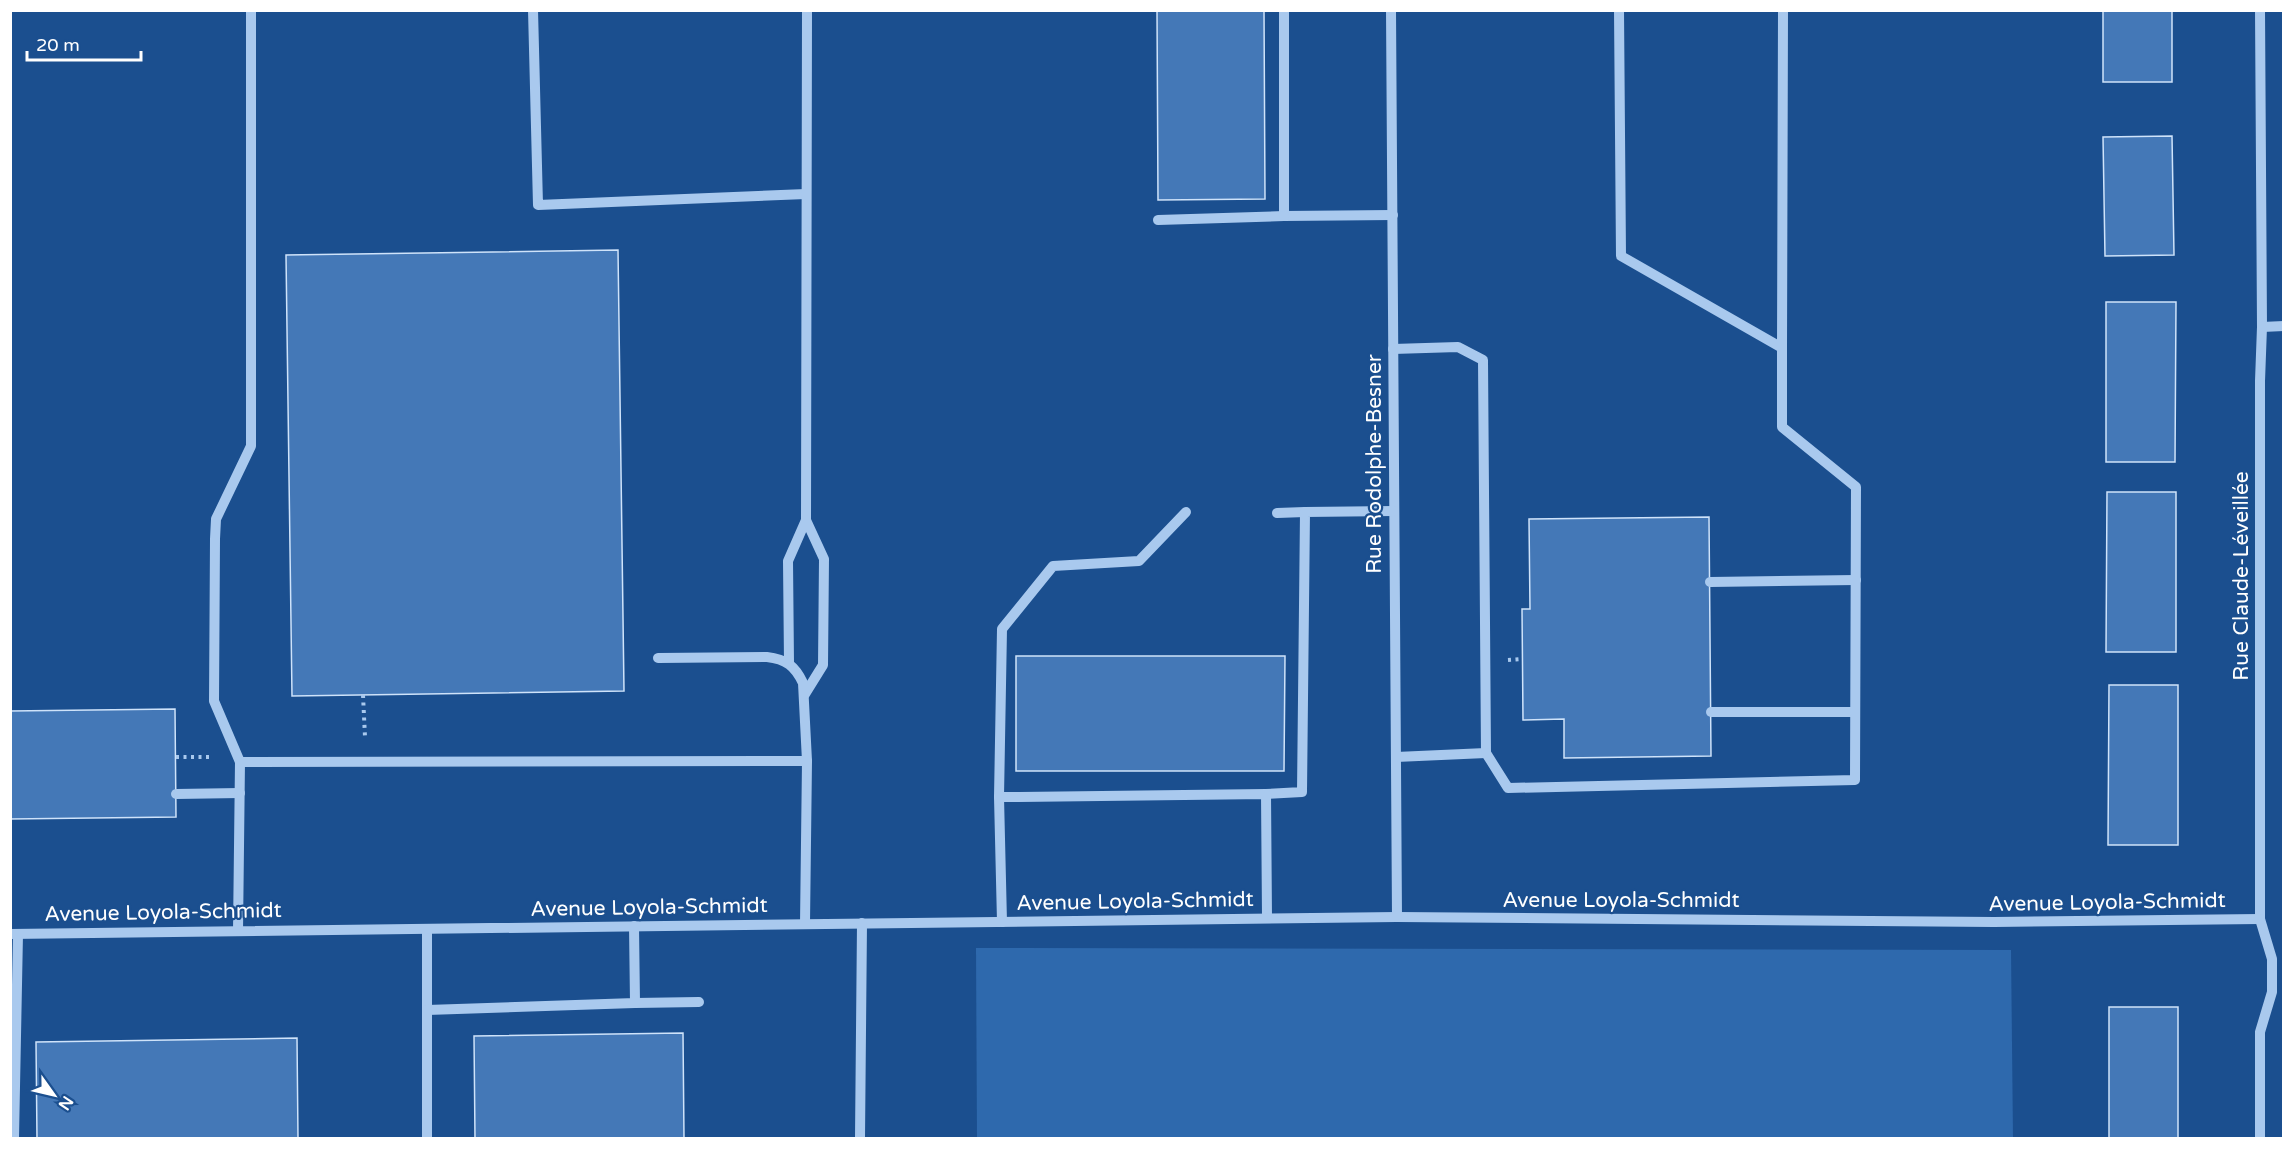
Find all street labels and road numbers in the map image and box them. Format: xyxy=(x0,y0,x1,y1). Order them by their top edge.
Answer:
street label: Rue Rodolphe-Besner xyxy=(1362,354,1387,574)
street label: Rue Claude-Léveillée xyxy=(2229,471,2254,681)
street label: Avenue Loyola-Schmidt xyxy=(1016,887,1254,916)
street label: Avenue Loyola-Schmidt xyxy=(1502,888,1740,913)
street label: Avenue Loyola-Schmidt xyxy=(1988,888,2226,917)
street label: Avenue Loyola-Schmidt xyxy=(530,893,768,922)
street label: Avenue Loyola-Schmidt xyxy=(44,898,282,927)

